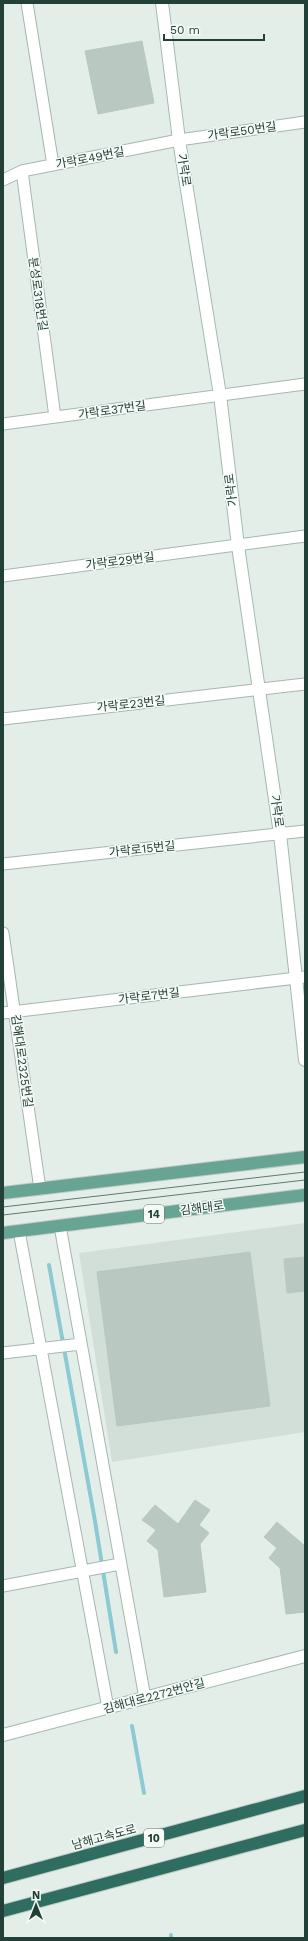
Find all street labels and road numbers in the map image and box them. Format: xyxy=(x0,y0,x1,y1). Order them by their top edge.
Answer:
street label: 가락로50번길 xyxy=(207,119,277,143)
street label: 가락로49번길 xyxy=(54,144,126,172)
street label: 가락로 xyxy=(174,153,194,187)
street label: 분성로318번길 xyxy=(26,256,50,332)
street label: 가락로37번길 xyxy=(77,398,147,422)
street label: 가락로 xyxy=(222,473,240,507)
street label: 가락로29번길 xyxy=(85,550,155,572)
street label: 가락로23번길 xyxy=(96,693,166,715)
street label: 가락로 xyxy=(268,794,286,828)
street label: 가락로15번길 xyxy=(108,839,176,859)
street label: 가락로7번길 xyxy=(117,985,181,1007)
street label: 김해대로2325번길 xyxy=(9,1013,35,1109)
street label: 김해대로 xyxy=(179,1198,225,1218)
road number: 14 xyxy=(144,1205,164,1223)
street label: 김해대로2272번안길 xyxy=(102,1676,206,1716)
street label: 남해고속도로 xyxy=(70,1822,138,1852)
road number: 10 xyxy=(144,1829,164,1847)

